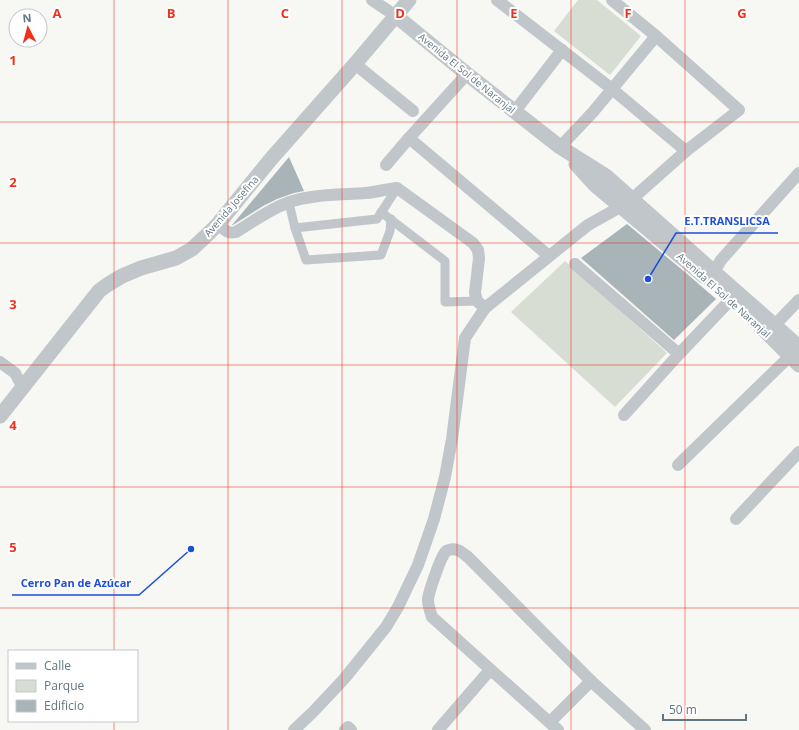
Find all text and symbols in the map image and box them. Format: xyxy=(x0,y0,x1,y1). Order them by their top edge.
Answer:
text: A xyxy=(53,4,62,22)
text: B xyxy=(167,4,176,22)
text: C xyxy=(281,4,289,22)
text: D xyxy=(395,4,405,22)
text: E xyxy=(510,4,518,22)
text: F xyxy=(624,4,632,22)
text: G xyxy=(737,4,747,22)
north arrow xyxy=(8,8,48,48)
text: N xyxy=(22,10,32,25)
street label: Avenida El Sol de Naranjal xyxy=(416,29,518,117)
text: 1 xyxy=(9,51,17,69)
text: 2 xyxy=(9,173,17,191)
street label: Avenida Josefina xyxy=(201,173,261,239)
callout: E.T.TRANSLICSA xyxy=(676,210,778,233)
text: E.T.TRANSLICSA xyxy=(684,213,770,228)
street label: Avenida El Sol de Naranjal xyxy=(674,249,774,341)
text: 3 xyxy=(9,295,17,313)
text: 4 xyxy=(9,416,17,434)
text: 5 xyxy=(9,538,17,556)
callout: Cerro Pan de Azúcar xyxy=(12,572,139,595)
text: Cerro Pan de Azúcar xyxy=(21,575,131,590)
legend xyxy=(8,650,138,722)
text: Calle xyxy=(44,657,71,674)
text: Parque xyxy=(44,677,84,694)
scale bar xyxy=(663,696,746,722)
text: Edificio xyxy=(44,697,84,714)
text: 50 m xyxy=(669,701,697,718)

